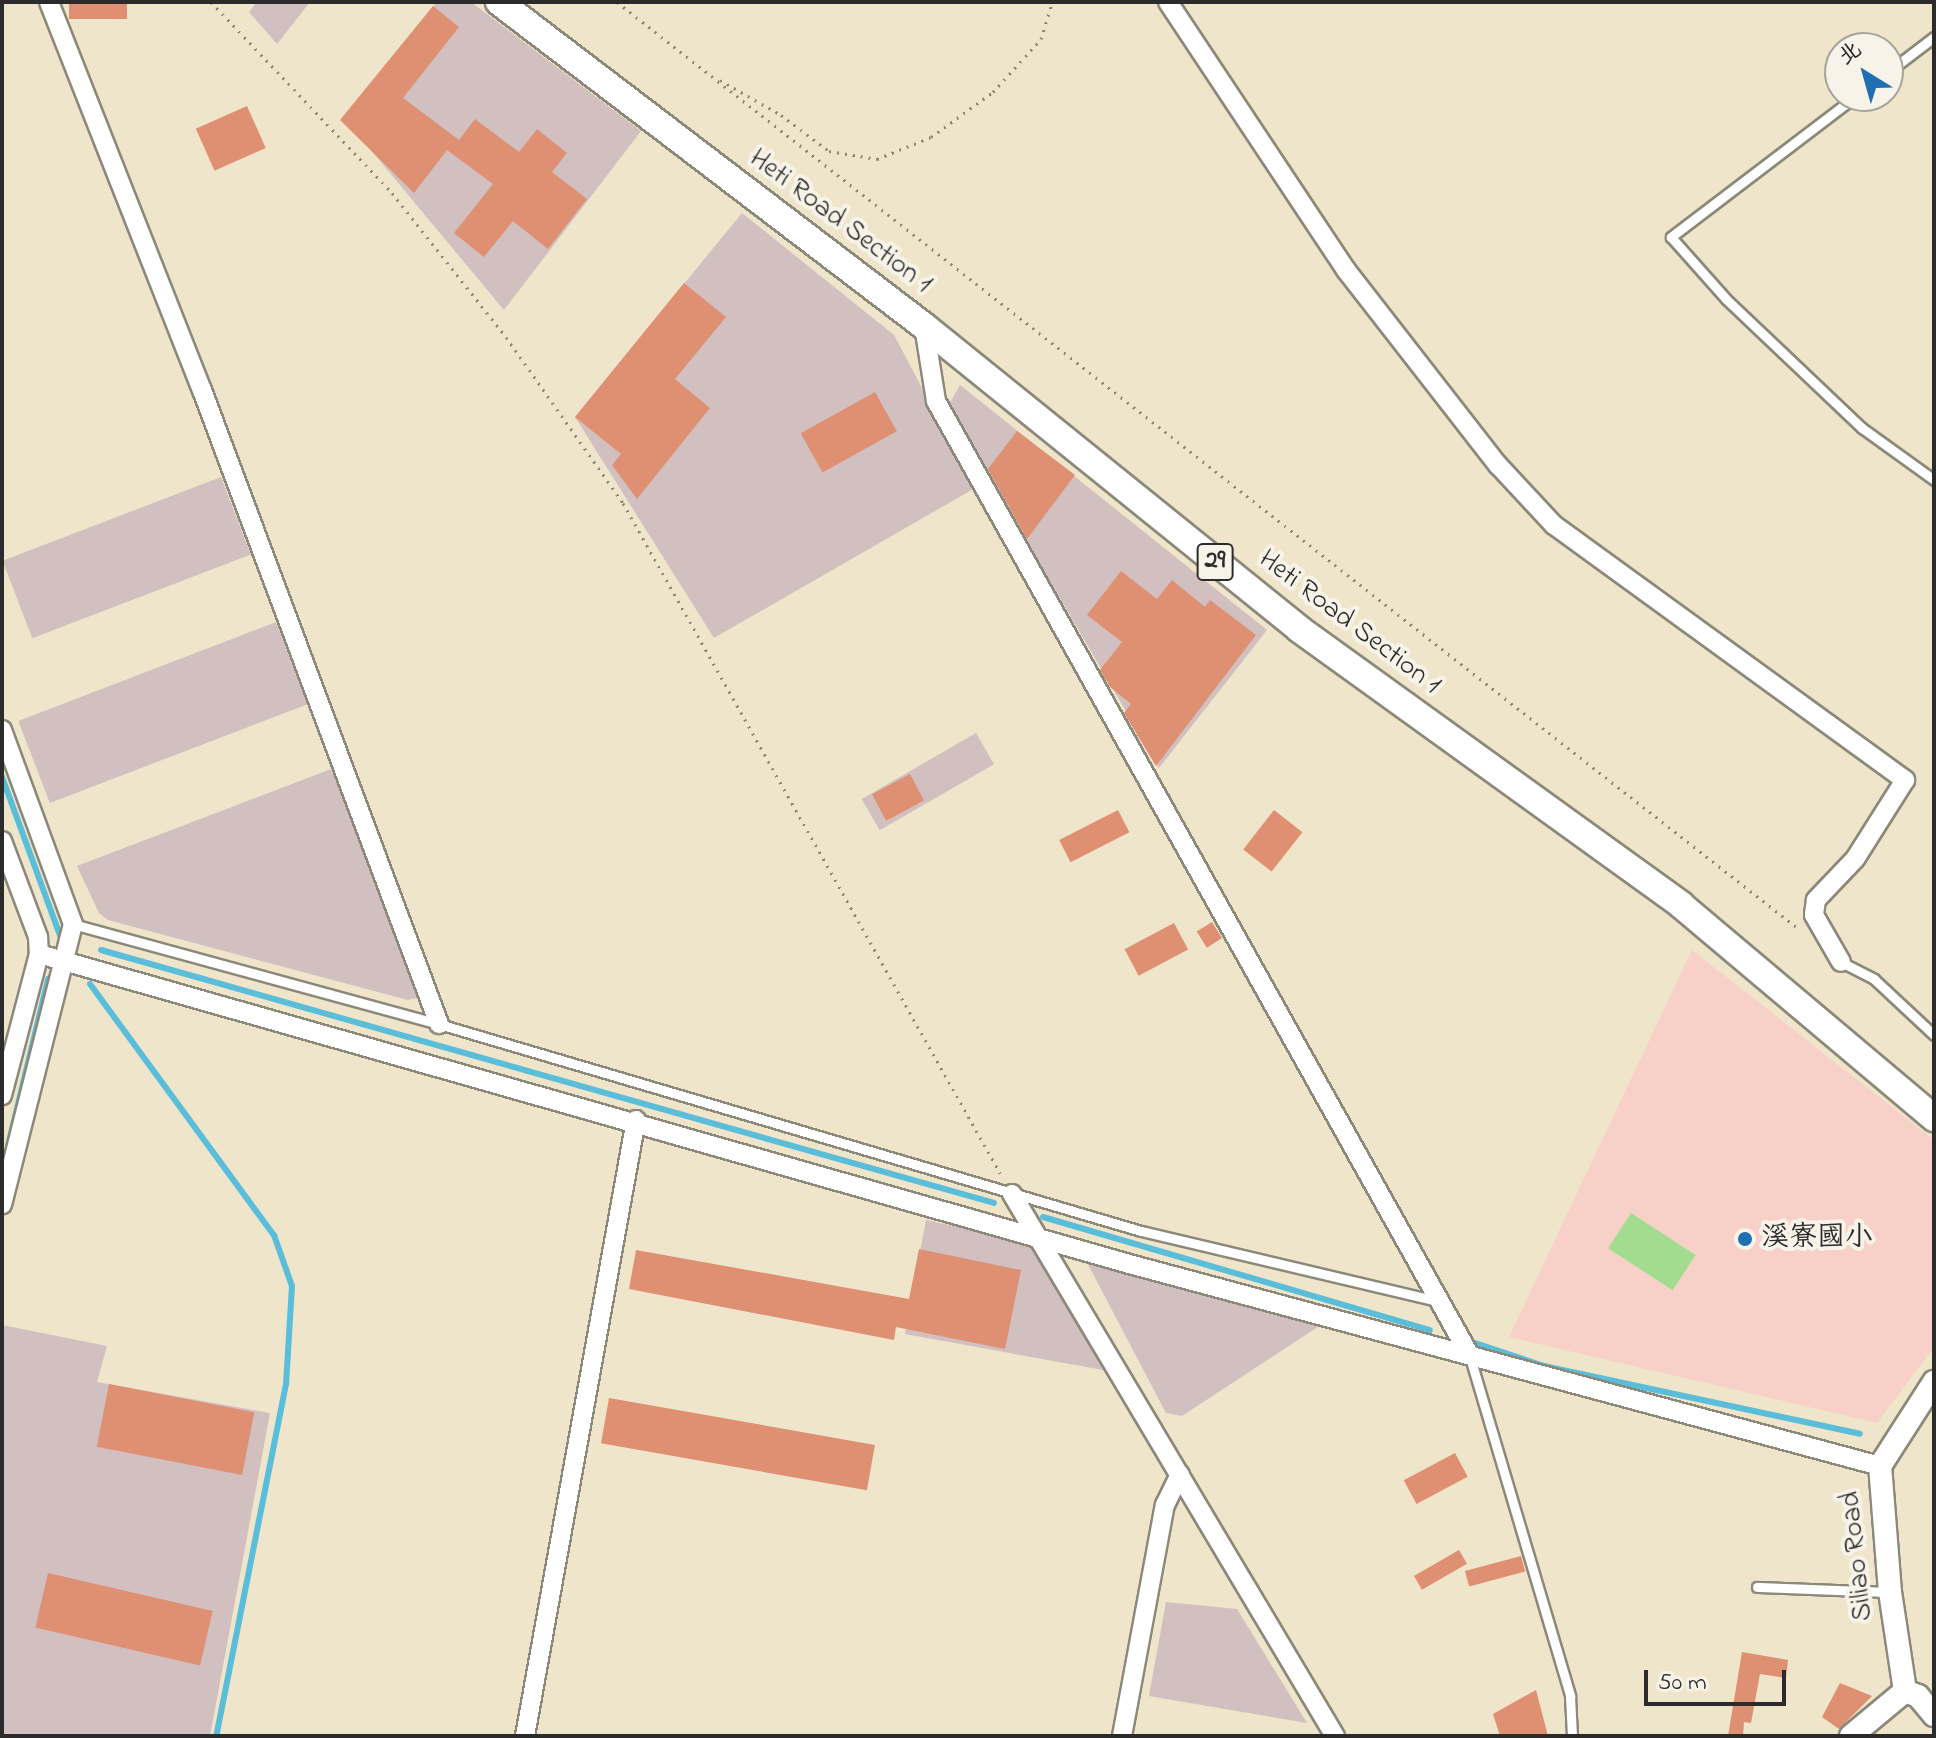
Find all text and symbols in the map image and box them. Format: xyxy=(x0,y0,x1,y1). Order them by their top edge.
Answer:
north arrow xyxy=(1824,32,1904,112)
text: 北 xyxy=(1832,35,1869,74)
street label: Heti Road Section 1 xyxy=(742,142,938,302)
road number: 29 xyxy=(1195,540,1235,584)
street label: Heti Road Section 1 xyxy=(1251,543,1447,703)
place label: 溪寮國小 xyxy=(1761,1222,1873,1256)
marker: 溪寮國小 xyxy=(1736,1230,1754,1248)
street label: Siliao Road xyxy=(1834,1489,1882,1623)
scale bar xyxy=(1648,1654,1790,1704)
text: 50 m xyxy=(1658,1666,1707,1701)

